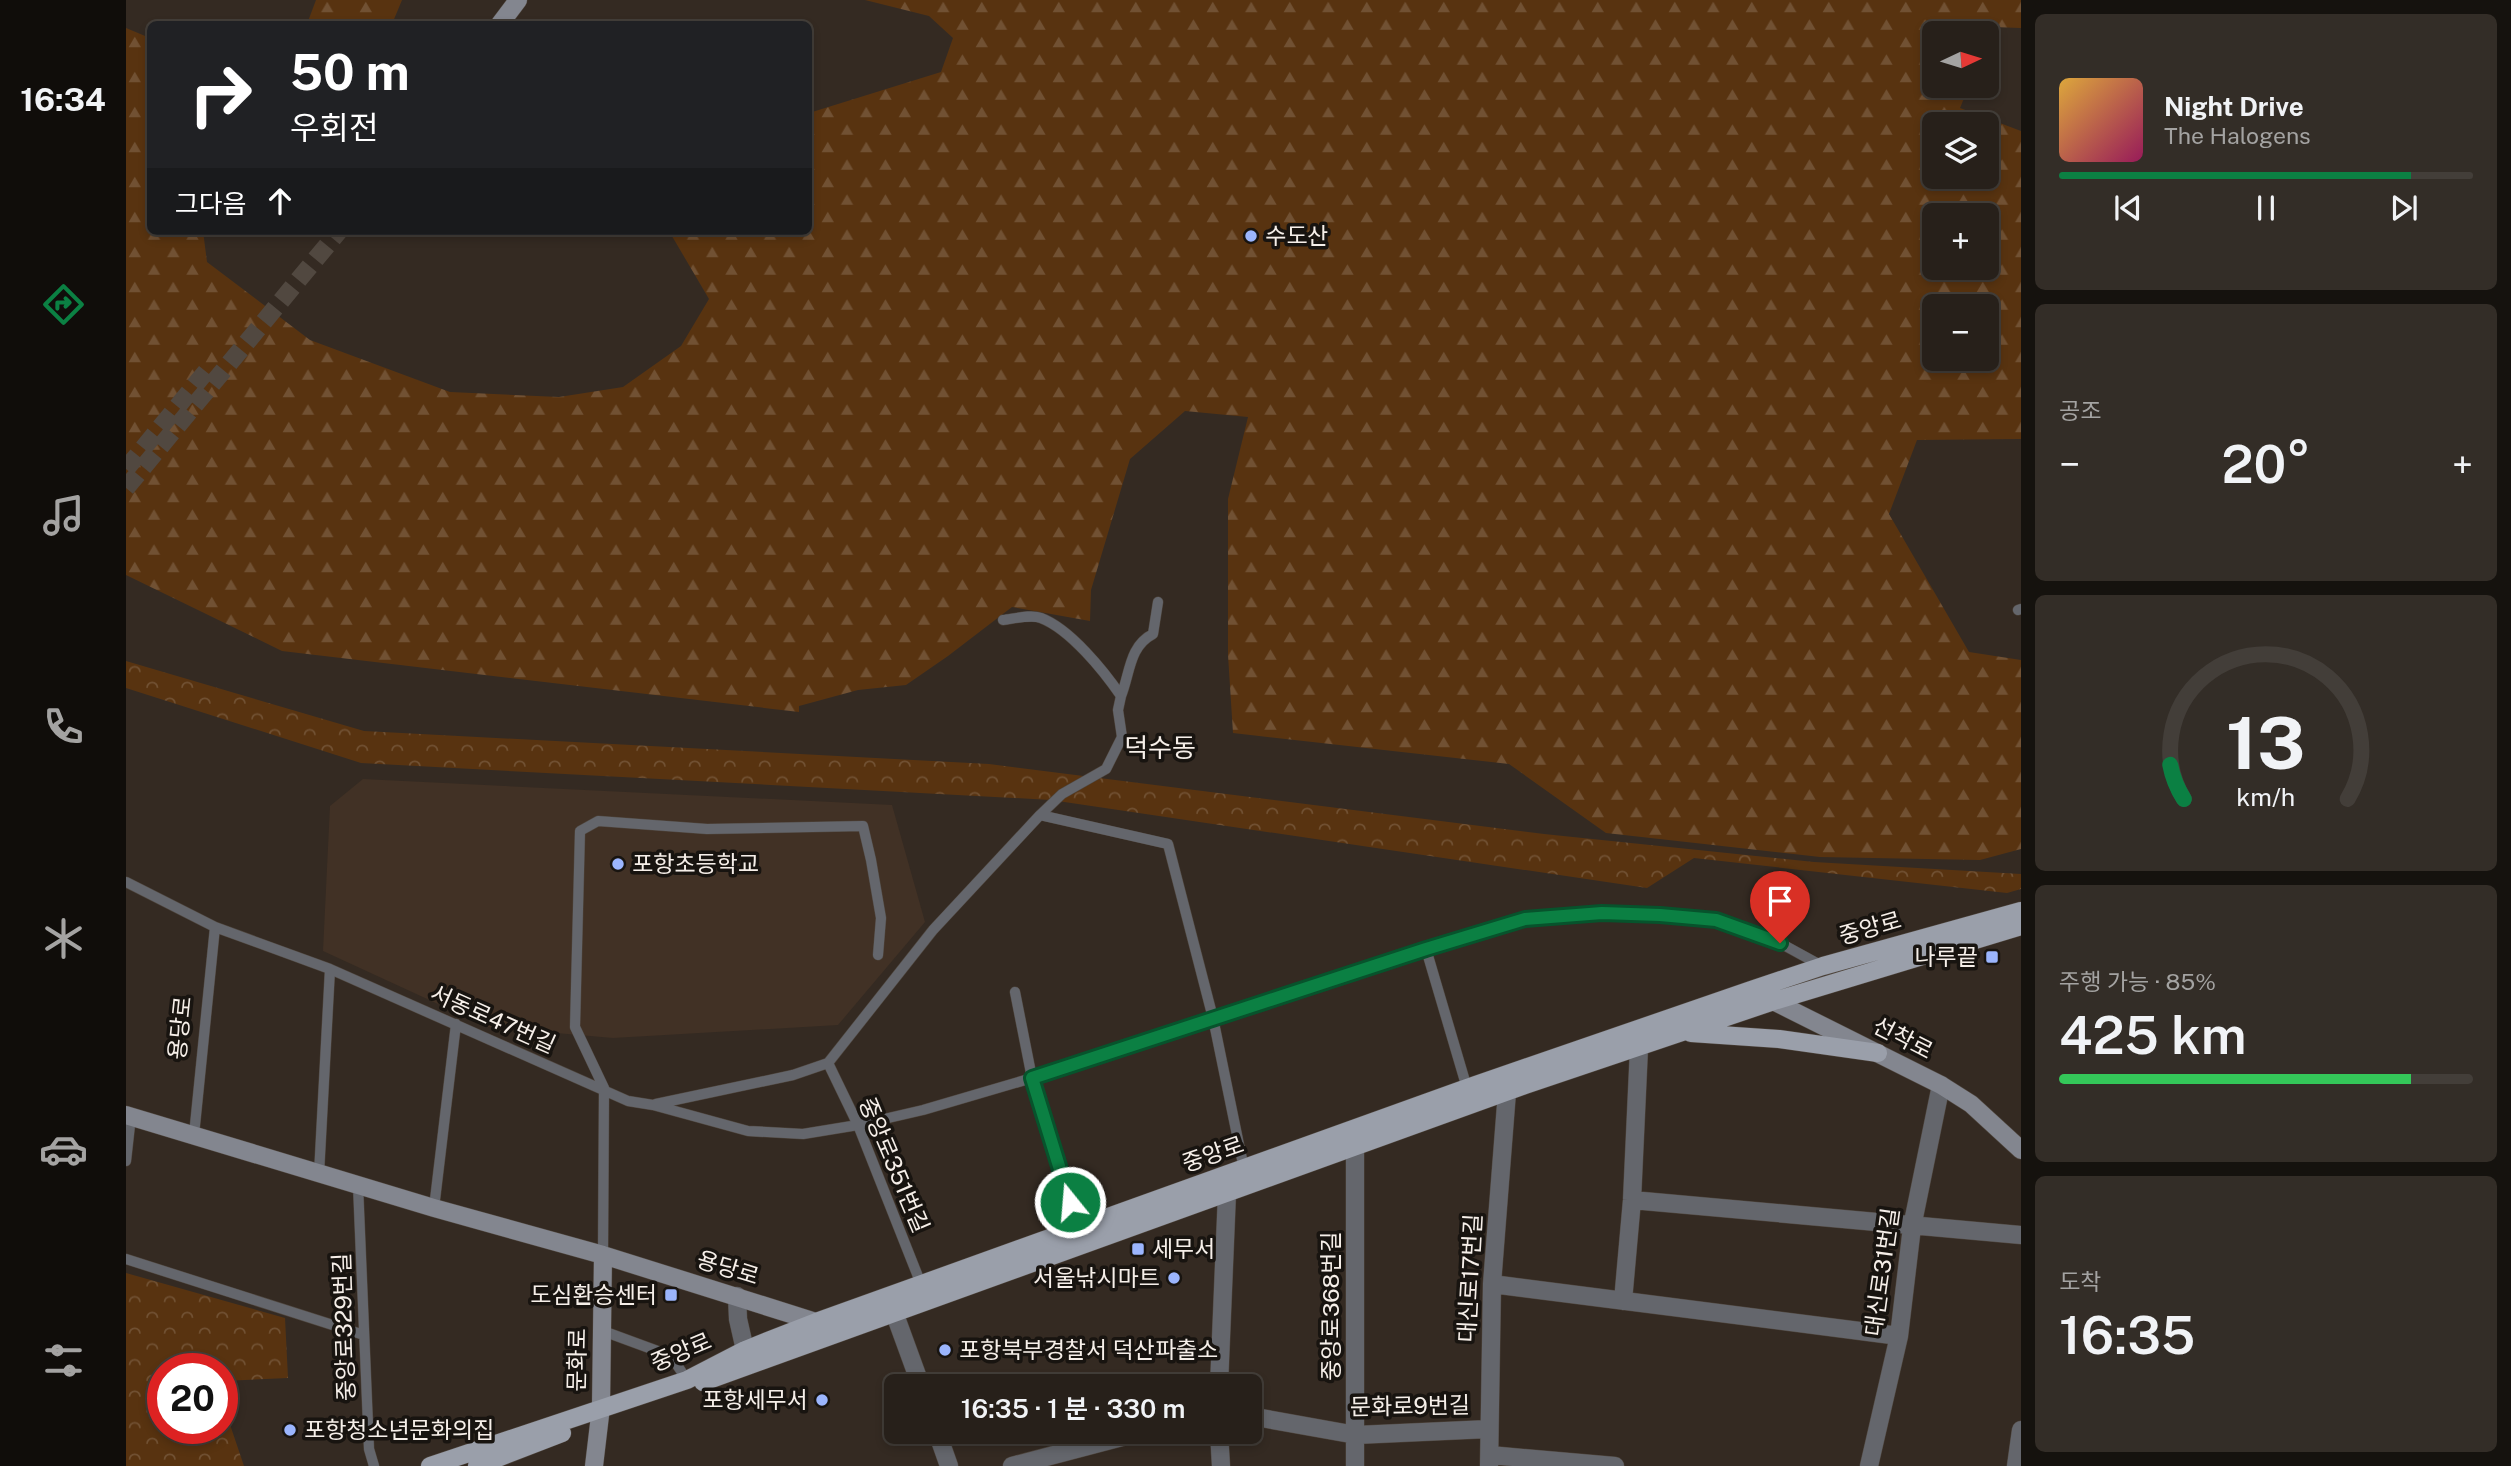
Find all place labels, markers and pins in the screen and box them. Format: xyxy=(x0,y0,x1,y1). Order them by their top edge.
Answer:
place label: 수도산 xyxy=(1265,222,1328,249)
marker: 수도산 xyxy=(1243,228,1259,244)
place label: 포항초등학교 xyxy=(632,850,759,877)
marker: 포항초등학교 xyxy=(610,856,626,872)
pin xyxy=(1750,871,1810,943)
place label: 나루끝 xyxy=(1915,943,1978,970)
marker: 나루끝 xyxy=(1984,949,2000,965)
place label: 세무서 xyxy=(1152,1235,1215,1262)
marker: 세무서 xyxy=(1130,1241,1146,1257)
place label: 서울낚시마트 xyxy=(1033,1264,1160,1291)
marker: 서울낚시마트 xyxy=(1166,1270,1182,1286)
place label: 도심환승센터 xyxy=(530,1281,657,1308)
marker: 도심환승센터 xyxy=(663,1287,679,1303)
place label: 포항북부경찰서 덕산파출소 xyxy=(959,1336,1219,1363)
marker: 포항북부경찰서 덕산파출소 xyxy=(937,1342,953,1358)
place label: 포항세무서 xyxy=(702,1386,808,1413)
marker: 포항세무서 xyxy=(814,1392,830,1408)
place label: 포항청소년문화의집 xyxy=(304,1416,494,1443)
marker: 포항청소년문화의집 xyxy=(282,1422,298,1438)

